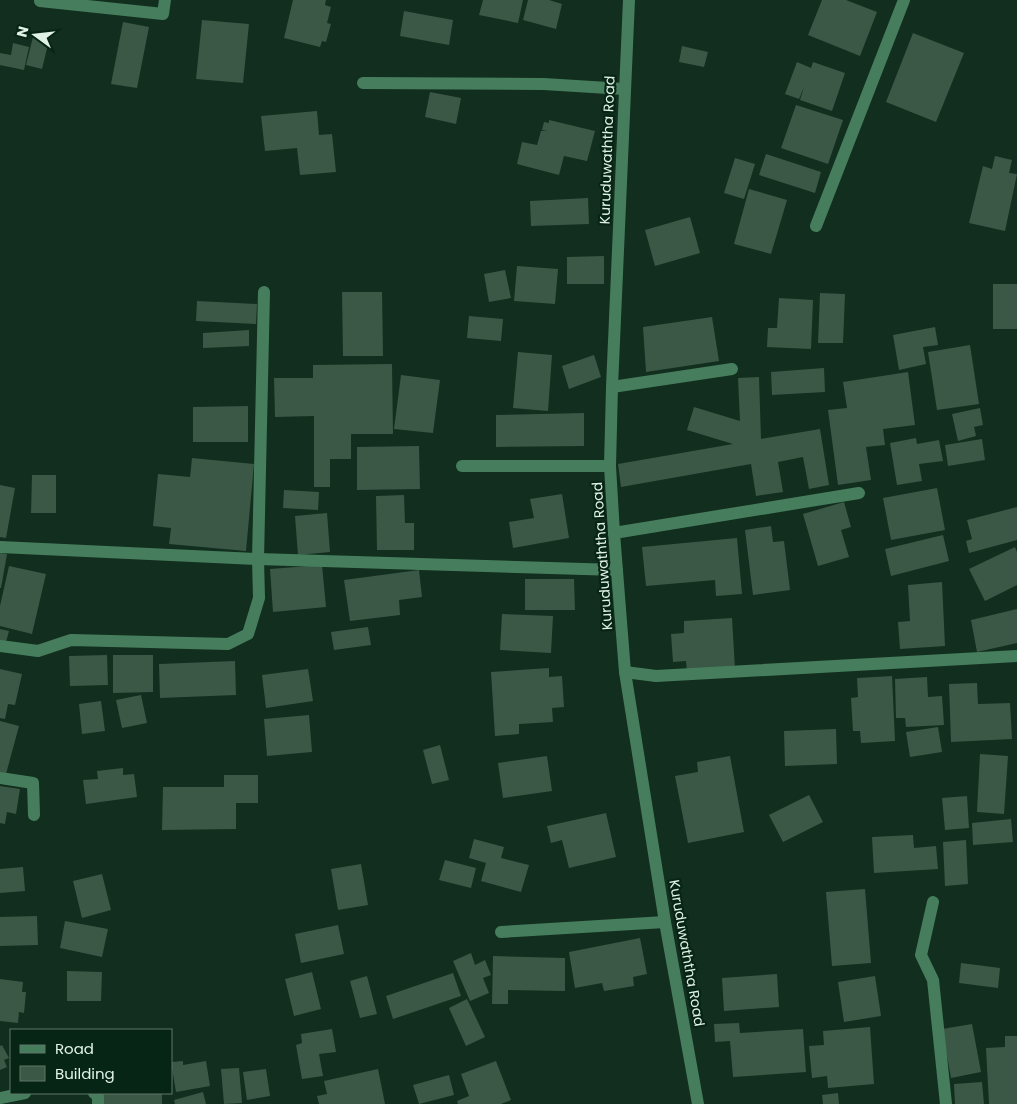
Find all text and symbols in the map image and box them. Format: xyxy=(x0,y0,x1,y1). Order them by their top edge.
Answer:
north arrow xyxy=(10,10,60,60)
text: N xyxy=(11,24,33,39)
street label: Kuruduwaththa Road xyxy=(594,75,620,225)
street label: Kuruduwaththa Road xyxy=(587,481,617,631)
street label: Kuruduwaththa Road xyxy=(664,878,710,1028)
legend xyxy=(10,1029,172,1094)
text: Road xyxy=(55,1038,94,1059)
text: Building xyxy=(55,1063,115,1084)

